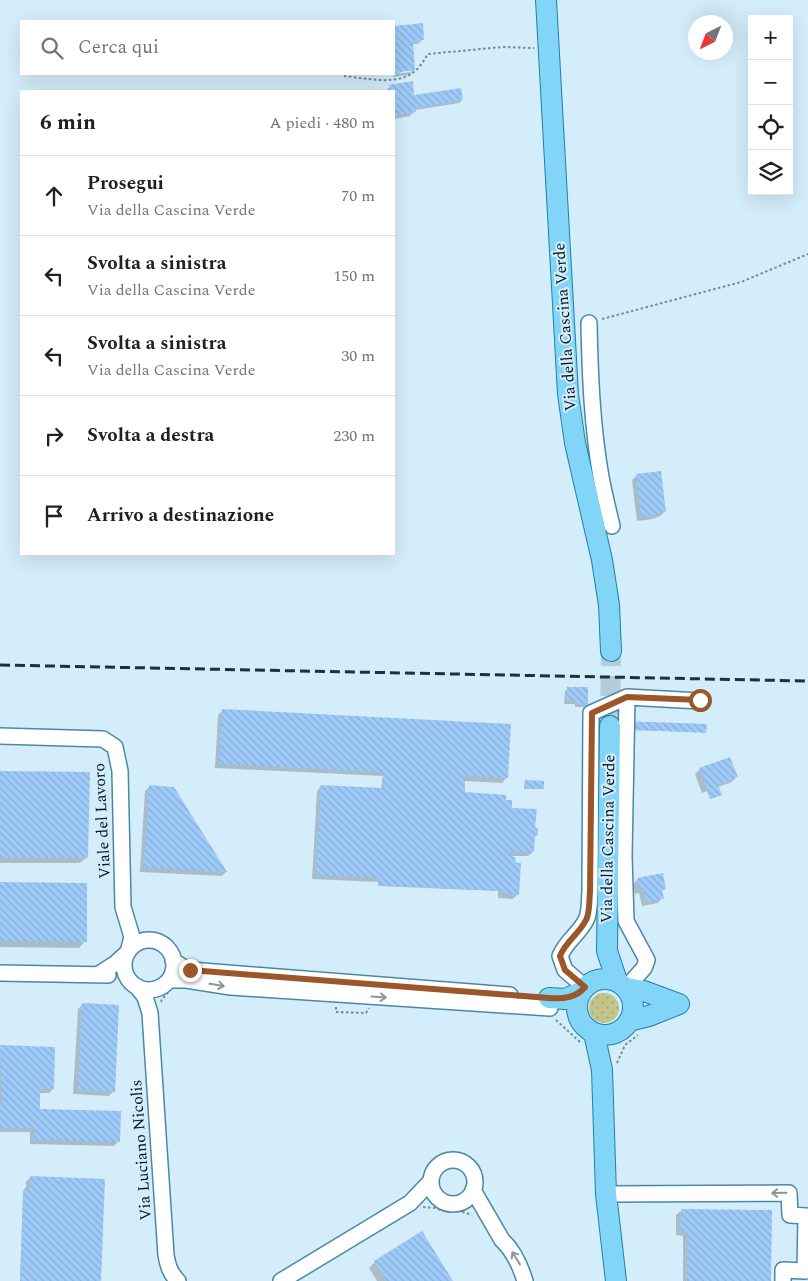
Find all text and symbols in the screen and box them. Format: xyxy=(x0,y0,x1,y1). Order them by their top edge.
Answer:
north arrow xyxy=(688,15,733,60)
map controls xyxy=(748,15,793,195)
button: + xyxy=(748,15,793,60)
search box xyxy=(20,20,395,75)
text: Cerca qui xyxy=(78,33,159,62)
icon: search xyxy=(38,34,66,62)
button: − xyxy=(748,60,793,105)
button: locate xyxy=(748,105,793,150)
text: 6 min xyxy=(40,107,96,139)
text: A piedi · 480 m xyxy=(269,111,375,135)
button: layers xyxy=(748,150,793,195)
text: Prosegui xyxy=(87,169,164,198)
icon: ahead xyxy=(40,182,68,210)
text: 70 m xyxy=(341,184,375,208)
text: Via della Cascina Verde xyxy=(87,198,256,222)
street label: Via della Cascina Verde xyxy=(547,242,583,412)
text: Svolta a sinistra xyxy=(87,249,227,278)
icon: left xyxy=(40,262,68,290)
text: 150 m xyxy=(333,264,375,288)
text: Via della Cascina Verde xyxy=(87,278,256,302)
text: Svolta a sinistra xyxy=(87,329,227,358)
icon: left xyxy=(40,342,68,370)
text: 30 m xyxy=(341,344,375,368)
text: Via della Cascina Verde xyxy=(87,358,256,382)
text: Svolta a destra xyxy=(87,421,214,450)
icon: right xyxy=(40,422,68,450)
text: 230 m xyxy=(333,424,375,448)
text: Arrivo a destinazione xyxy=(87,501,274,530)
icon: arrive xyxy=(40,502,68,530)
route start xyxy=(689,689,712,712)
street label: Via della Cascina Verde xyxy=(595,755,621,923)
street label: Viale del Lavoro xyxy=(87,763,117,879)
route end xyxy=(179,959,202,982)
one-way arrow xyxy=(209,980,225,990)
one-way arrow xyxy=(371,992,387,1001)
street label: Via Luciano Nicolis xyxy=(124,1079,158,1221)
one-way arrow xyxy=(771,1188,787,1198)
one-way arrow xyxy=(510,1251,520,1265)

